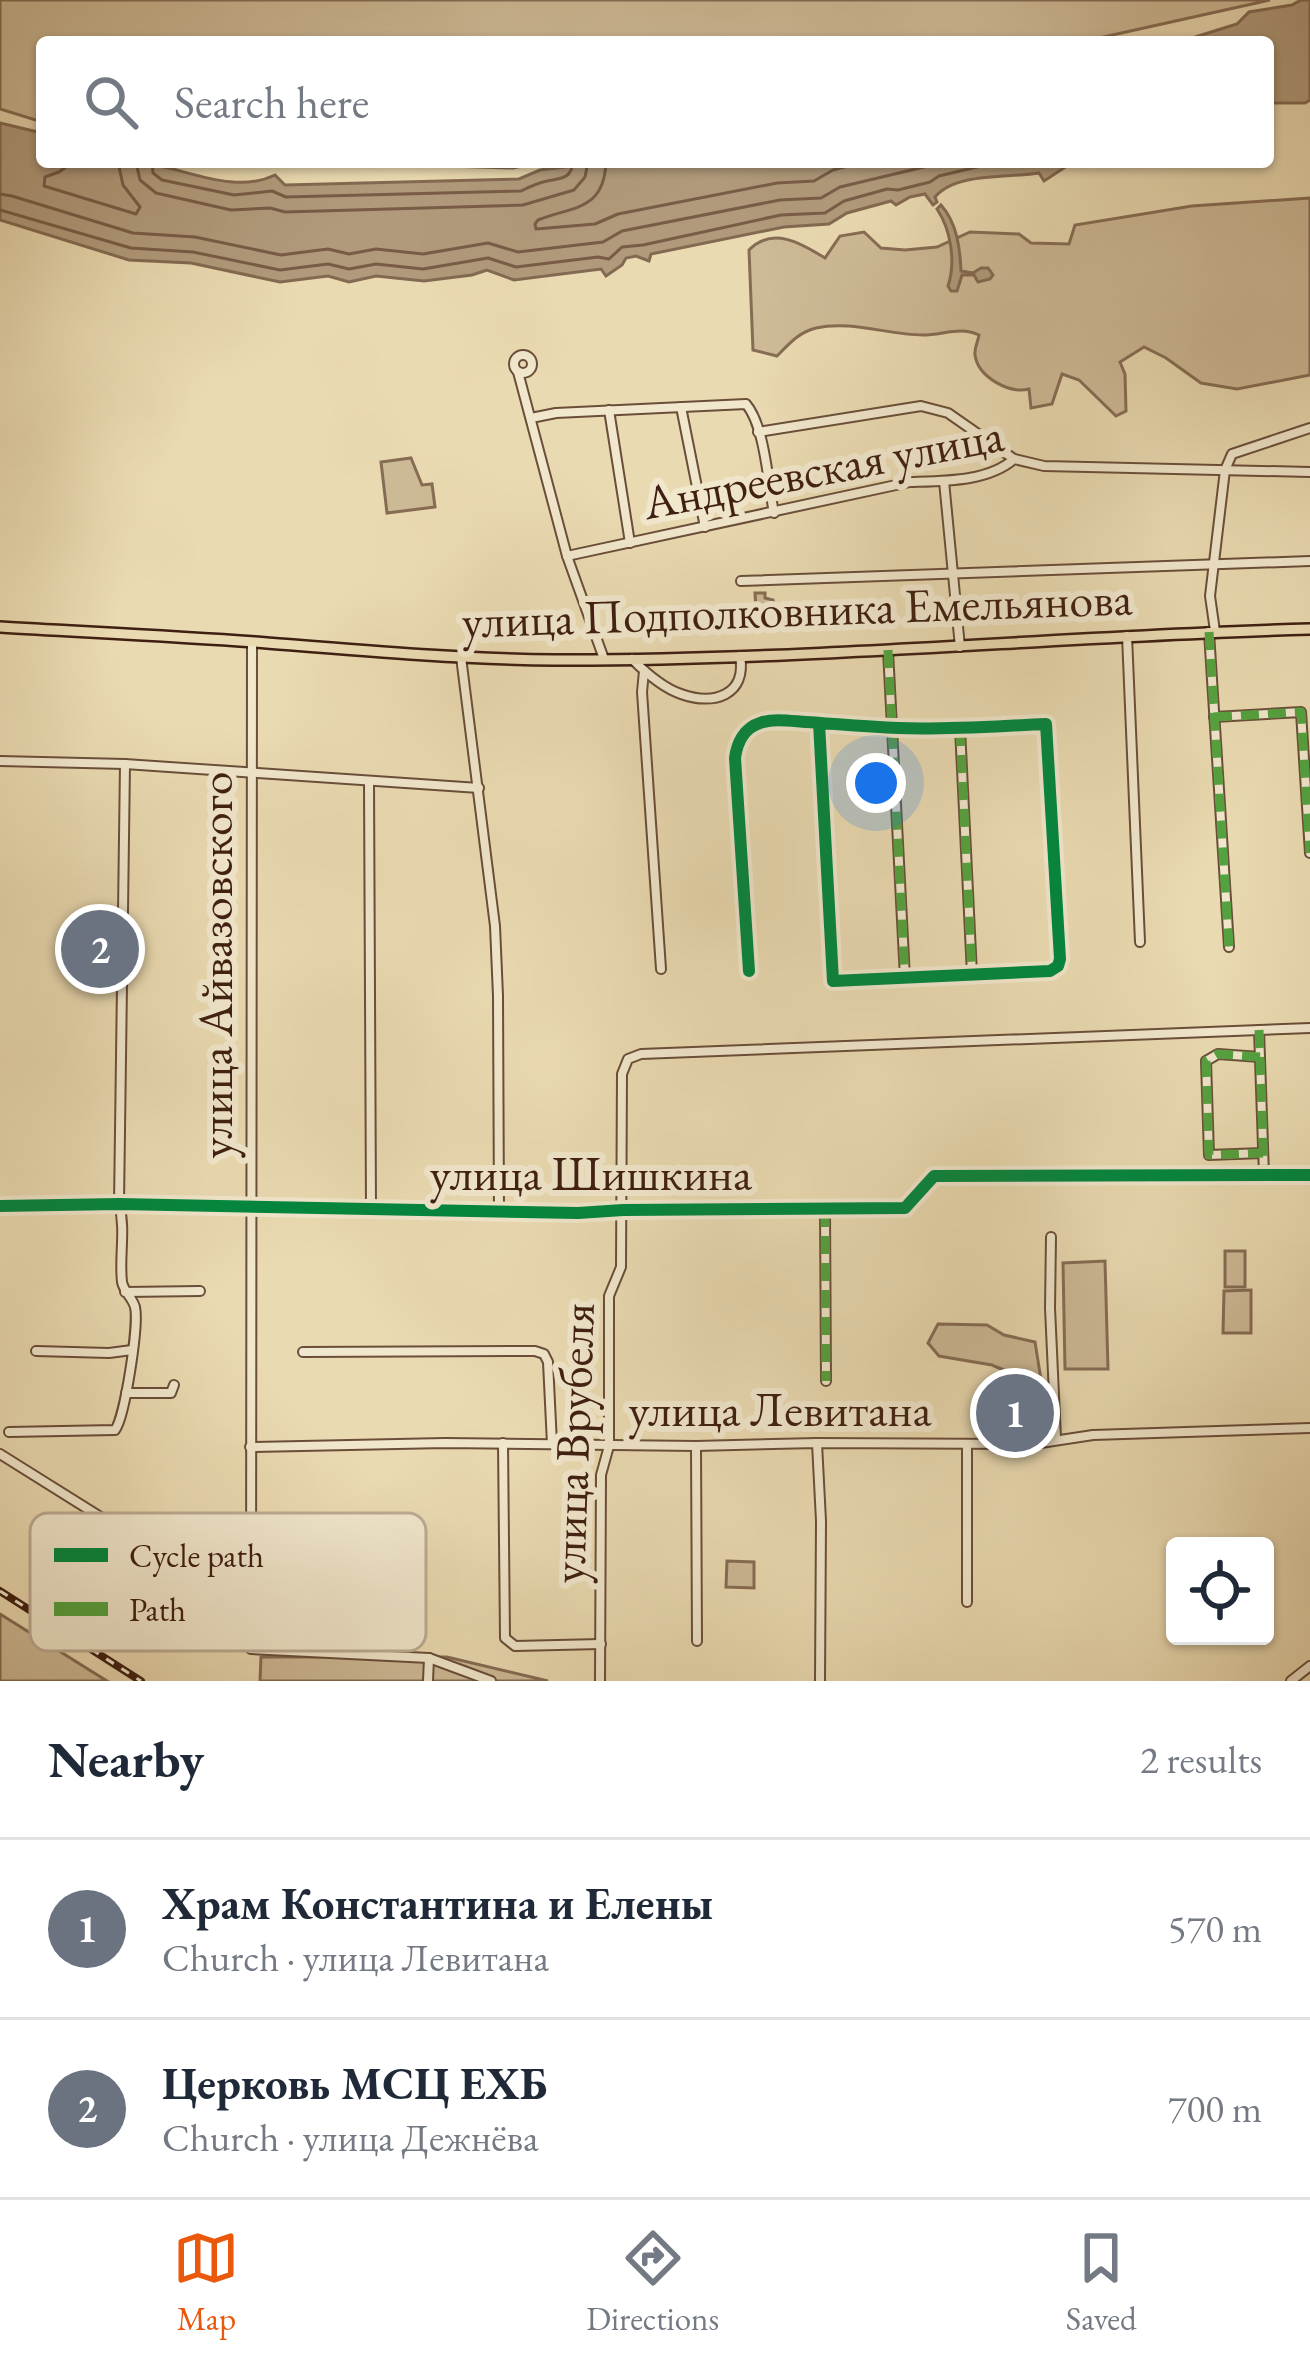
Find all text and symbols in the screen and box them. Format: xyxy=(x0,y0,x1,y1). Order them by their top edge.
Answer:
search box xyxy=(36,36,1274,168)
icon: search xyxy=(78,69,144,135)
text: Search here xyxy=(174,73,369,131)
street label: Андреевская улица xyxy=(637,403,1009,534)
street label: улица Подполковника Емельянова xyxy=(461,566,1134,652)
your location xyxy=(846,753,906,813)
street label: улица Айвазовского xyxy=(184,771,246,1159)
pin: 2 xyxy=(61,904,139,994)
street label: улица Шишкина xyxy=(430,1142,753,1204)
street label: улица Врубеля xyxy=(536,1302,608,1584)
pin: 1 xyxy=(976,1368,1054,1458)
street label: улица Левитана xyxy=(628,1378,932,1440)
legend xyxy=(30,1513,426,1651)
text: Cycle path xyxy=(129,1534,264,1577)
map controls xyxy=(1166,1537,1274,1645)
button: locate xyxy=(1166,1537,1274,1645)
text: Path xyxy=(129,1588,186,1631)
text: Nearby xyxy=(48,1726,204,1792)
text: 2 results xyxy=(1140,1734,1262,1785)
text: Храм Константина и Елены xyxy=(162,1874,713,1932)
text: 1 xyxy=(77,1903,97,1954)
text: 570 m xyxy=(1168,1903,1262,1954)
text: Church · улица Левитана xyxy=(162,1932,549,1983)
text: Церковь МСЦ ЕХБ xyxy=(162,2054,548,2112)
text: 2 xyxy=(77,2083,97,2134)
text: 700 m xyxy=(1168,2083,1262,2134)
text: Church · улица Дежнёва xyxy=(162,2112,539,2163)
tab: Map xyxy=(173,2225,239,2340)
tab: Directions xyxy=(586,2225,719,2340)
tab: Saved xyxy=(1066,2225,1137,2340)

